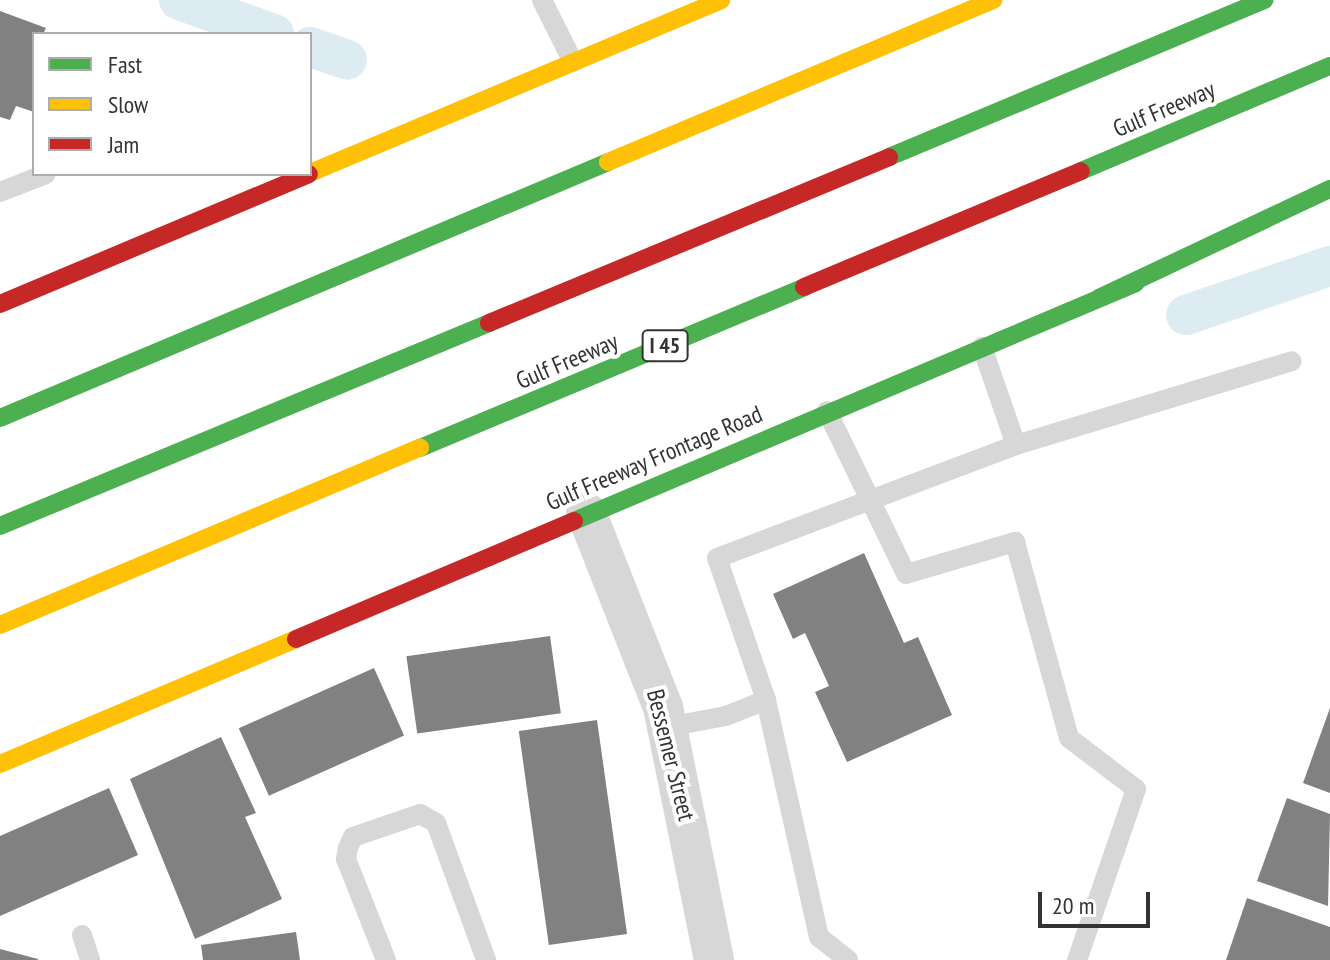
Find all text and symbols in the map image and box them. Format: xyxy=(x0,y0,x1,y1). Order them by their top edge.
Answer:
legend xyxy=(32,32,312,176)
text: Fast xyxy=(108,49,142,80)
street label: Gulf Freeway xyxy=(1109,75,1219,143)
text: Slow xyxy=(108,89,148,120)
text: Jam xyxy=(108,129,139,160)
street label: Gulf Freeway xyxy=(512,327,622,395)
road number: I 45 xyxy=(641,328,689,364)
street label: Gulf Freeway Frontage Road xyxy=(541,399,767,517)
street label: Bessemer Street xyxy=(641,686,701,824)
scale bar xyxy=(1042,876,1154,926)
text: 20 m xyxy=(1052,890,1094,921)

